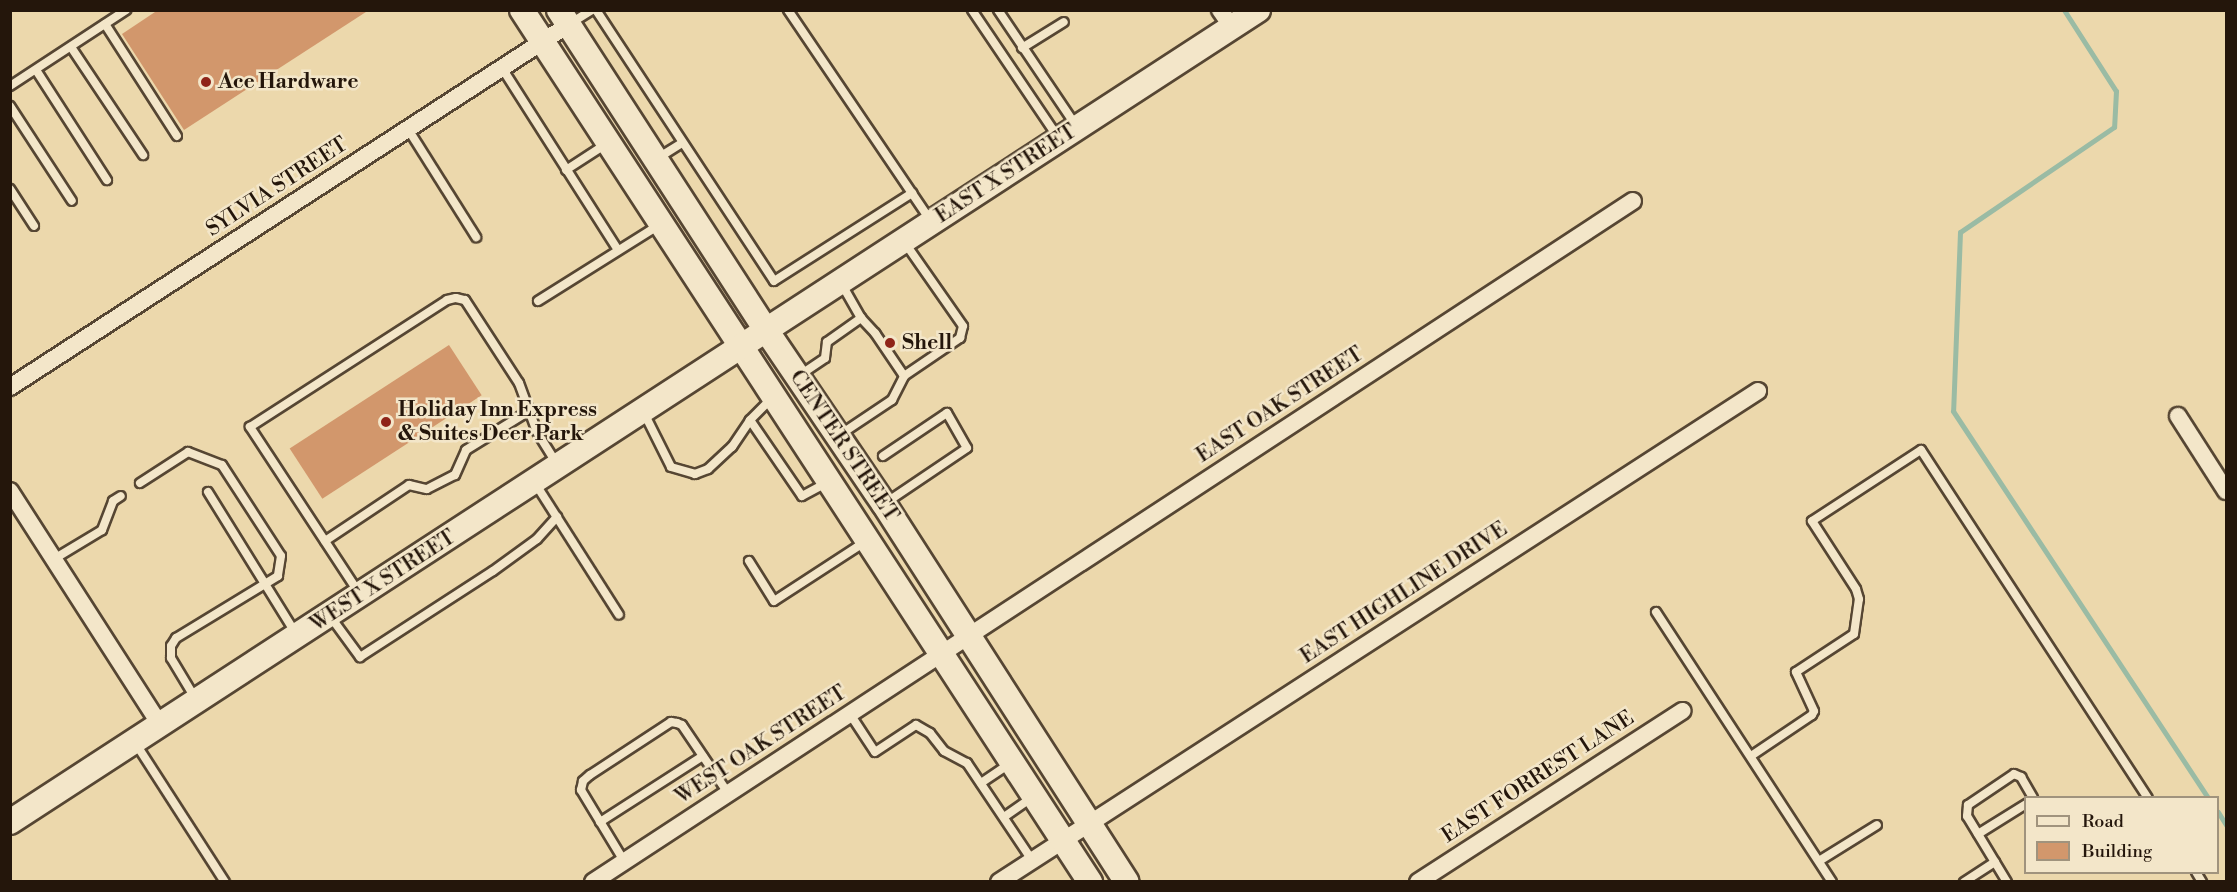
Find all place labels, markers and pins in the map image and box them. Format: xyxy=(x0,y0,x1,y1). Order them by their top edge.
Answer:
place label: Ace Hardware xyxy=(218,69,358,95)
marker: Ace Hardware xyxy=(199,75,213,89)
place label: Shell xyxy=(902,330,952,356)
marker: Shell xyxy=(883,336,897,350)
place label: Holiday Inn Express & Suites Deer Park xyxy=(398,397,597,447)
marker: Holiday Inn Express & Suites Deer Park xyxy=(379,415,393,429)

